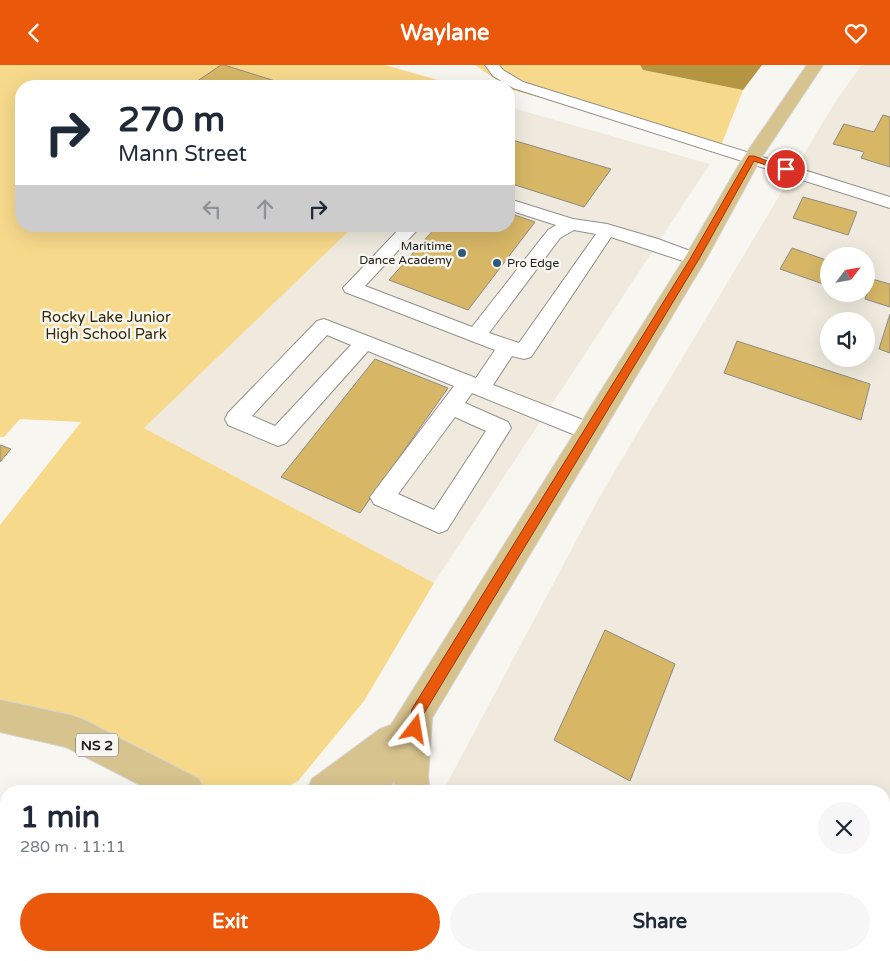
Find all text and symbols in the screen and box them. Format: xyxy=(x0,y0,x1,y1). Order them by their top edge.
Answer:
icon: back xyxy=(20,19,48,47)
icon: heart xyxy=(842,19,870,47)
text: Waylane xyxy=(400,20,490,46)
text: 270 m xyxy=(118,99,225,141)
icon: right xyxy=(35,100,100,165)
text: Mann Street xyxy=(118,141,247,167)
pin xyxy=(765,148,807,190)
icon: arrive xyxy=(772,155,800,183)
icon: left xyxy=(198,195,226,223)
icon: ahead xyxy=(251,195,279,223)
icon: right xyxy=(304,195,332,223)
place label: Maritime Dance Academy xyxy=(359,239,453,267)
marker: Maritime Dance Academy xyxy=(456,247,468,259)
north arrow xyxy=(820,247,875,303)
map controls xyxy=(820,247,875,367)
place label: Pro Edge xyxy=(507,256,559,270)
marker: Pro Edge xyxy=(491,257,503,269)
park label: Rocky Lake Junior High School Park xyxy=(41,308,171,343)
button: sound xyxy=(820,312,875,367)
position arrow xyxy=(388,702,440,754)
road number: NS 2 xyxy=(76,733,118,757)
text: 1 min xyxy=(20,799,100,836)
button: close xyxy=(818,802,870,854)
text: 280 m · 11:11 xyxy=(20,837,126,857)
button: Exit xyxy=(20,893,440,951)
button: Share xyxy=(450,893,870,951)

